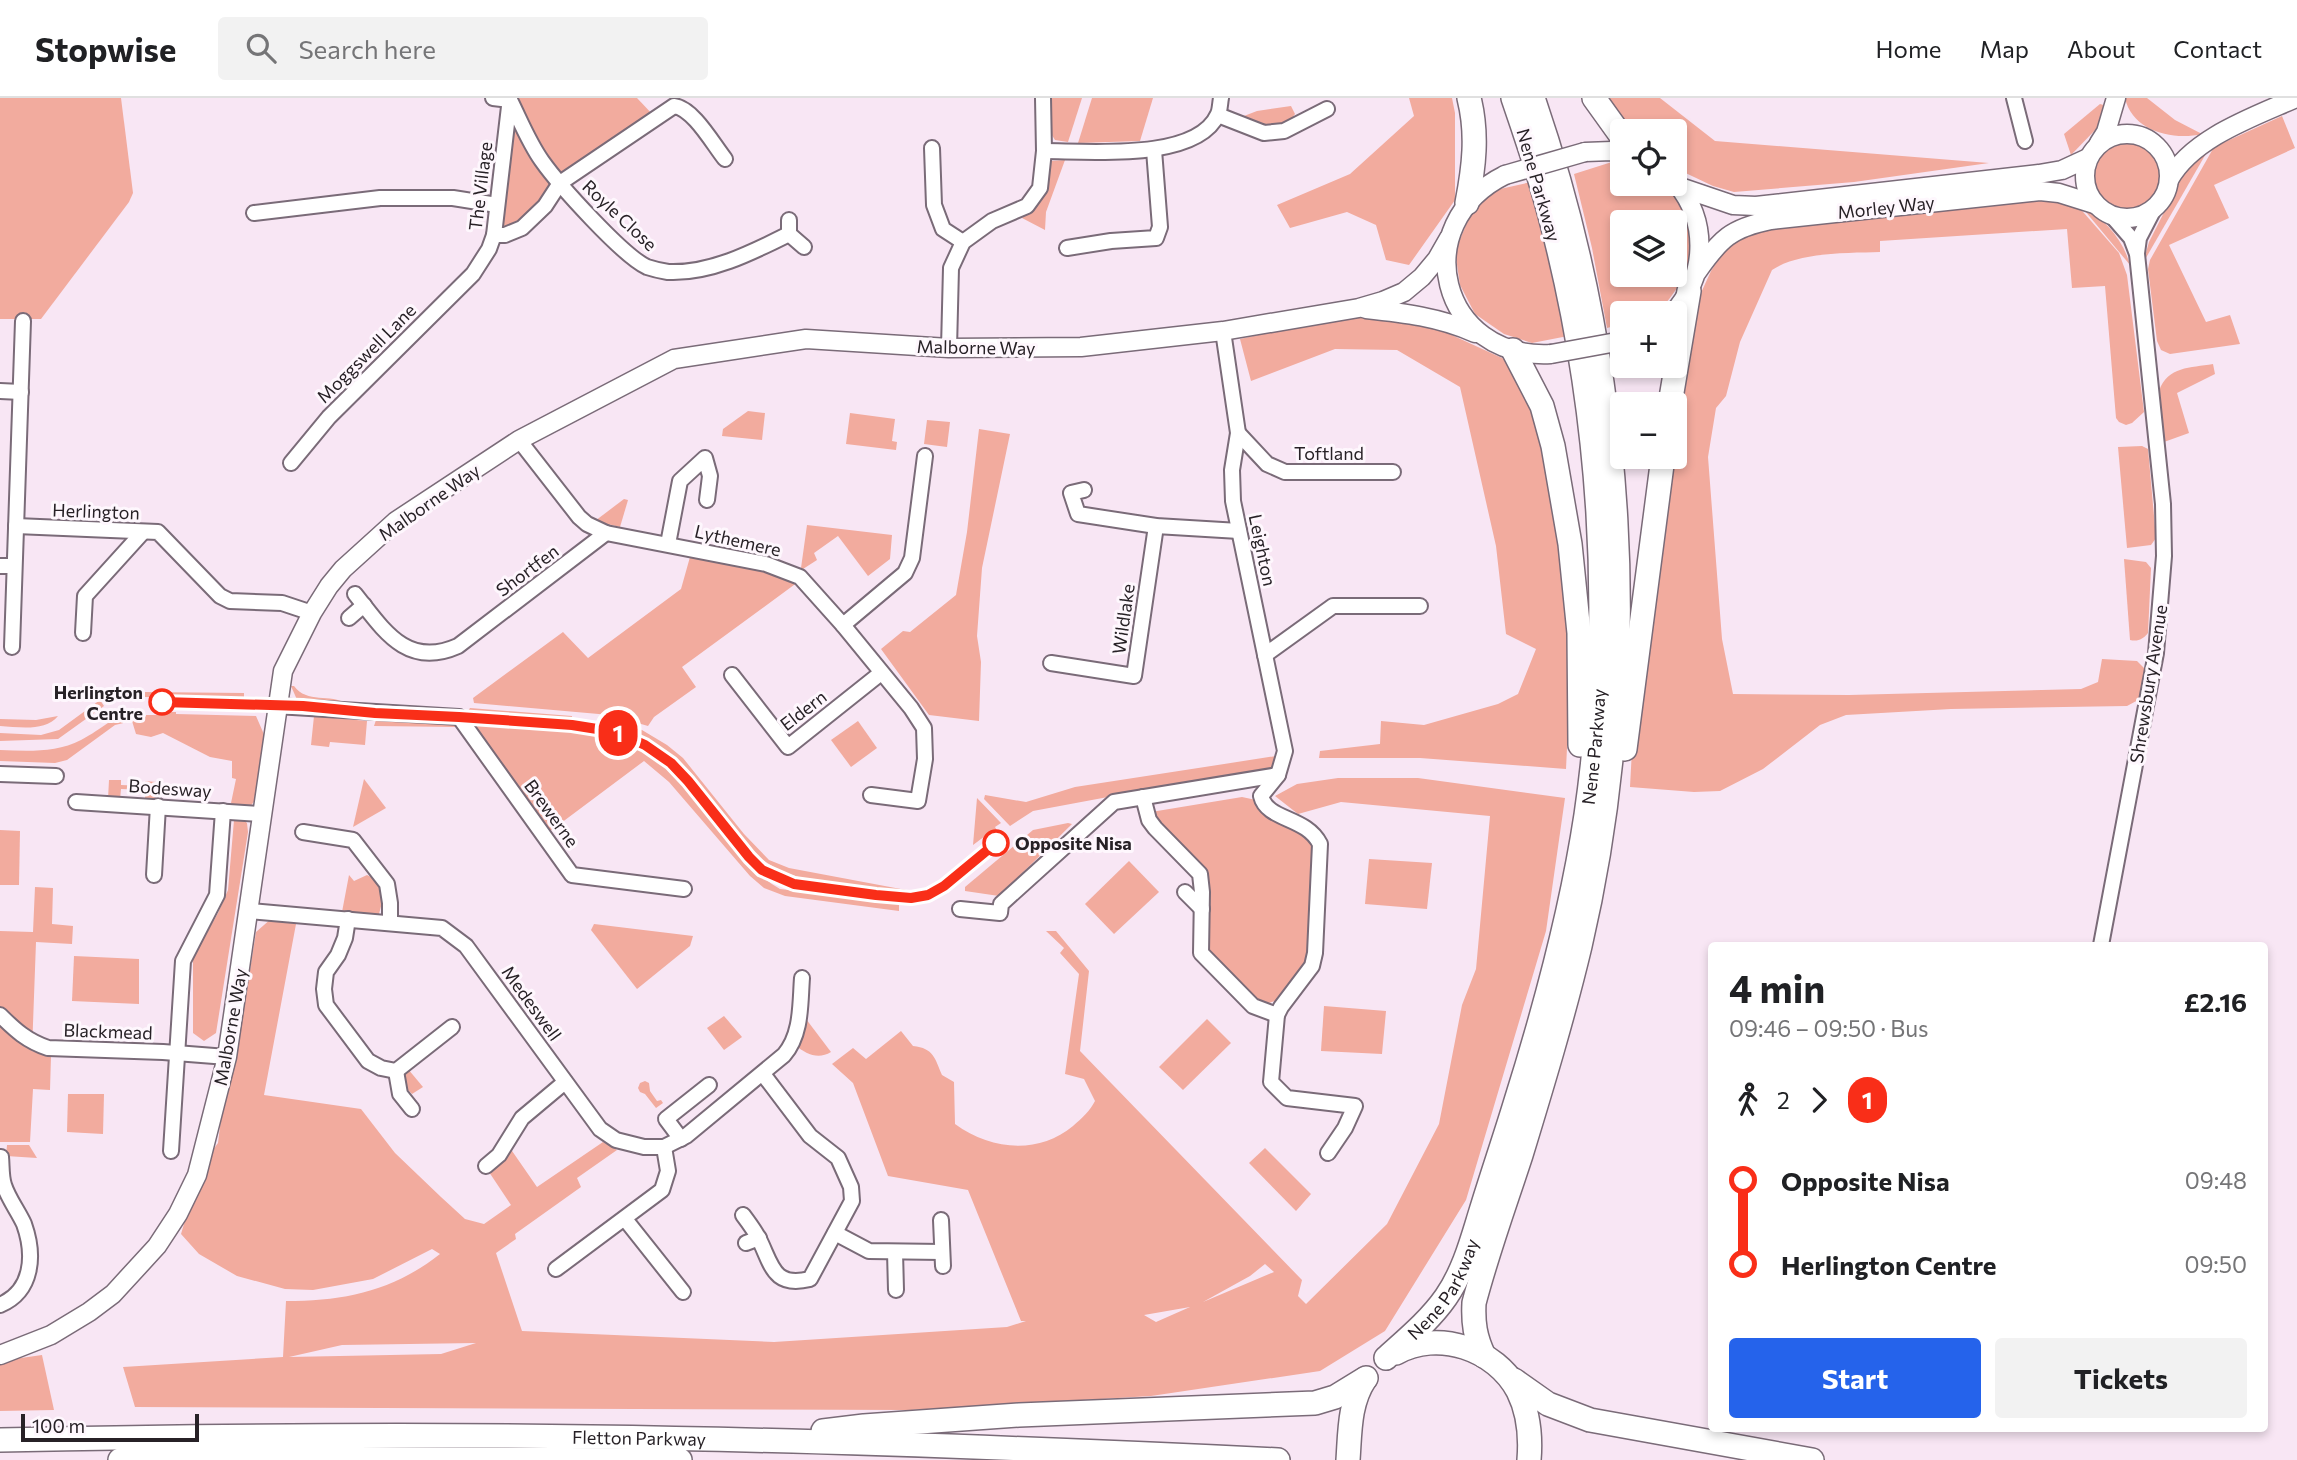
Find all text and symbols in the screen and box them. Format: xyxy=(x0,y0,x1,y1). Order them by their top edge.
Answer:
search box xyxy=(218,17,708,80)
text: Stopwise xyxy=(35,28,176,69)
icon: search xyxy=(242,29,280,67)
text: Search here xyxy=(298,33,436,64)
text: Home xyxy=(1876,34,1942,63)
text: Map xyxy=(1980,34,2029,63)
text: About xyxy=(2067,34,2135,63)
text: Contact xyxy=(2173,34,2262,63)
map controls xyxy=(1610,119,1687,469)
button: locate xyxy=(1610,119,1687,196)
street label: Nene Parkway xyxy=(1512,126,1566,244)
street label: The Village xyxy=(464,140,496,232)
street label: Royle Close xyxy=(578,175,662,255)
street label: Morley Way xyxy=(1836,191,1936,223)
button: layers xyxy=(1610,210,1687,287)
street label: Moggswell Lane xyxy=(312,299,420,407)
button: + xyxy=(1610,301,1687,378)
street label: Malborne Way xyxy=(916,335,1036,359)
button: − xyxy=(1610,392,1687,469)
street label: Toftland xyxy=(1294,442,1364,464)
street label: Malborne Way xyxy=(374,459,484,545)
street label: Herlington xyxy=(52,498,140,524)
street label: Leighton xyxy=(1245,512,1281,588)
street label: Lythemere xyxy=(693,519,783,561)
street label: Shortfen xyxy=(491,539,563,601)
street label: Wildlake xyxy=(1107,582,1139,656)
street label: Shrewsbury Avenue xyxy=(2125,603,2171,765)
place label: Herlington Centre xyxy=(54,681,143,724)
street label: Eldern xyxy=(775,685,831,735)
street label: Nene Parkway xyxy=(1577,688,1610,806)
marker: Herlington Centre xyxy=(149,689,175,715)
line badge: 1 xyxy=(595,710,641,756)
text: 1 xyxy=(613,718,623,747)
street label: Bodesway xyxy=(128,774,212,802)
street label: Brewerne xyxy=(520,775,584,851)
marker: Opposite Nisa xyxy=(983,830,1009,856)
place label: Opposite Nisa xyxy=(1015,832,1132,854)
street label: Medeswell xyxy=(497,961,567,1045)
text: 4 min xyxy=(1729,964,1825,1011)
street label: Malborne Way xyxy=(209,967,251,1087)
text: £2.16 xyxy=(2184,986,2247,1017)
text: 09:46 – 09:50 · Bus xyxy=(1729,1014,1929,1042)
street label: Blackmead xyxy=(63,1018,153,1044)
icon: walk xyxy=(1729,1081,1767,1119)
icon: forward xyxy=(1800,1081,1838,1119)
text: 1 xyxy=(1862,1085,1873,1114)
text: 2 xyxy=(1777,1086,1790,1114)
text: Opposite Nisa xyxy=(1781,1165,1950,1196)
text: 09:48 xyxy=(2185,1166,2247,1194)
street label: Nene Parkway xyxy=(1403,1236,1483,1344)
text: Herlington Centre xyxy=(1781,1249,1997,1280)
text: 09:50 xyxy=(2184,1250,2247,1278)
button: Start xyxy=(1729,1338,1981,1418)
button: Tickets xyxy=(1995,1338,2247,1418)
scale bar xyxy=(21,1411,200,1443)
text: 100 m xyxy=(32,1414,85,1437)
street label: Fletton Parkway xyxy=(572,1426,706,1450)

